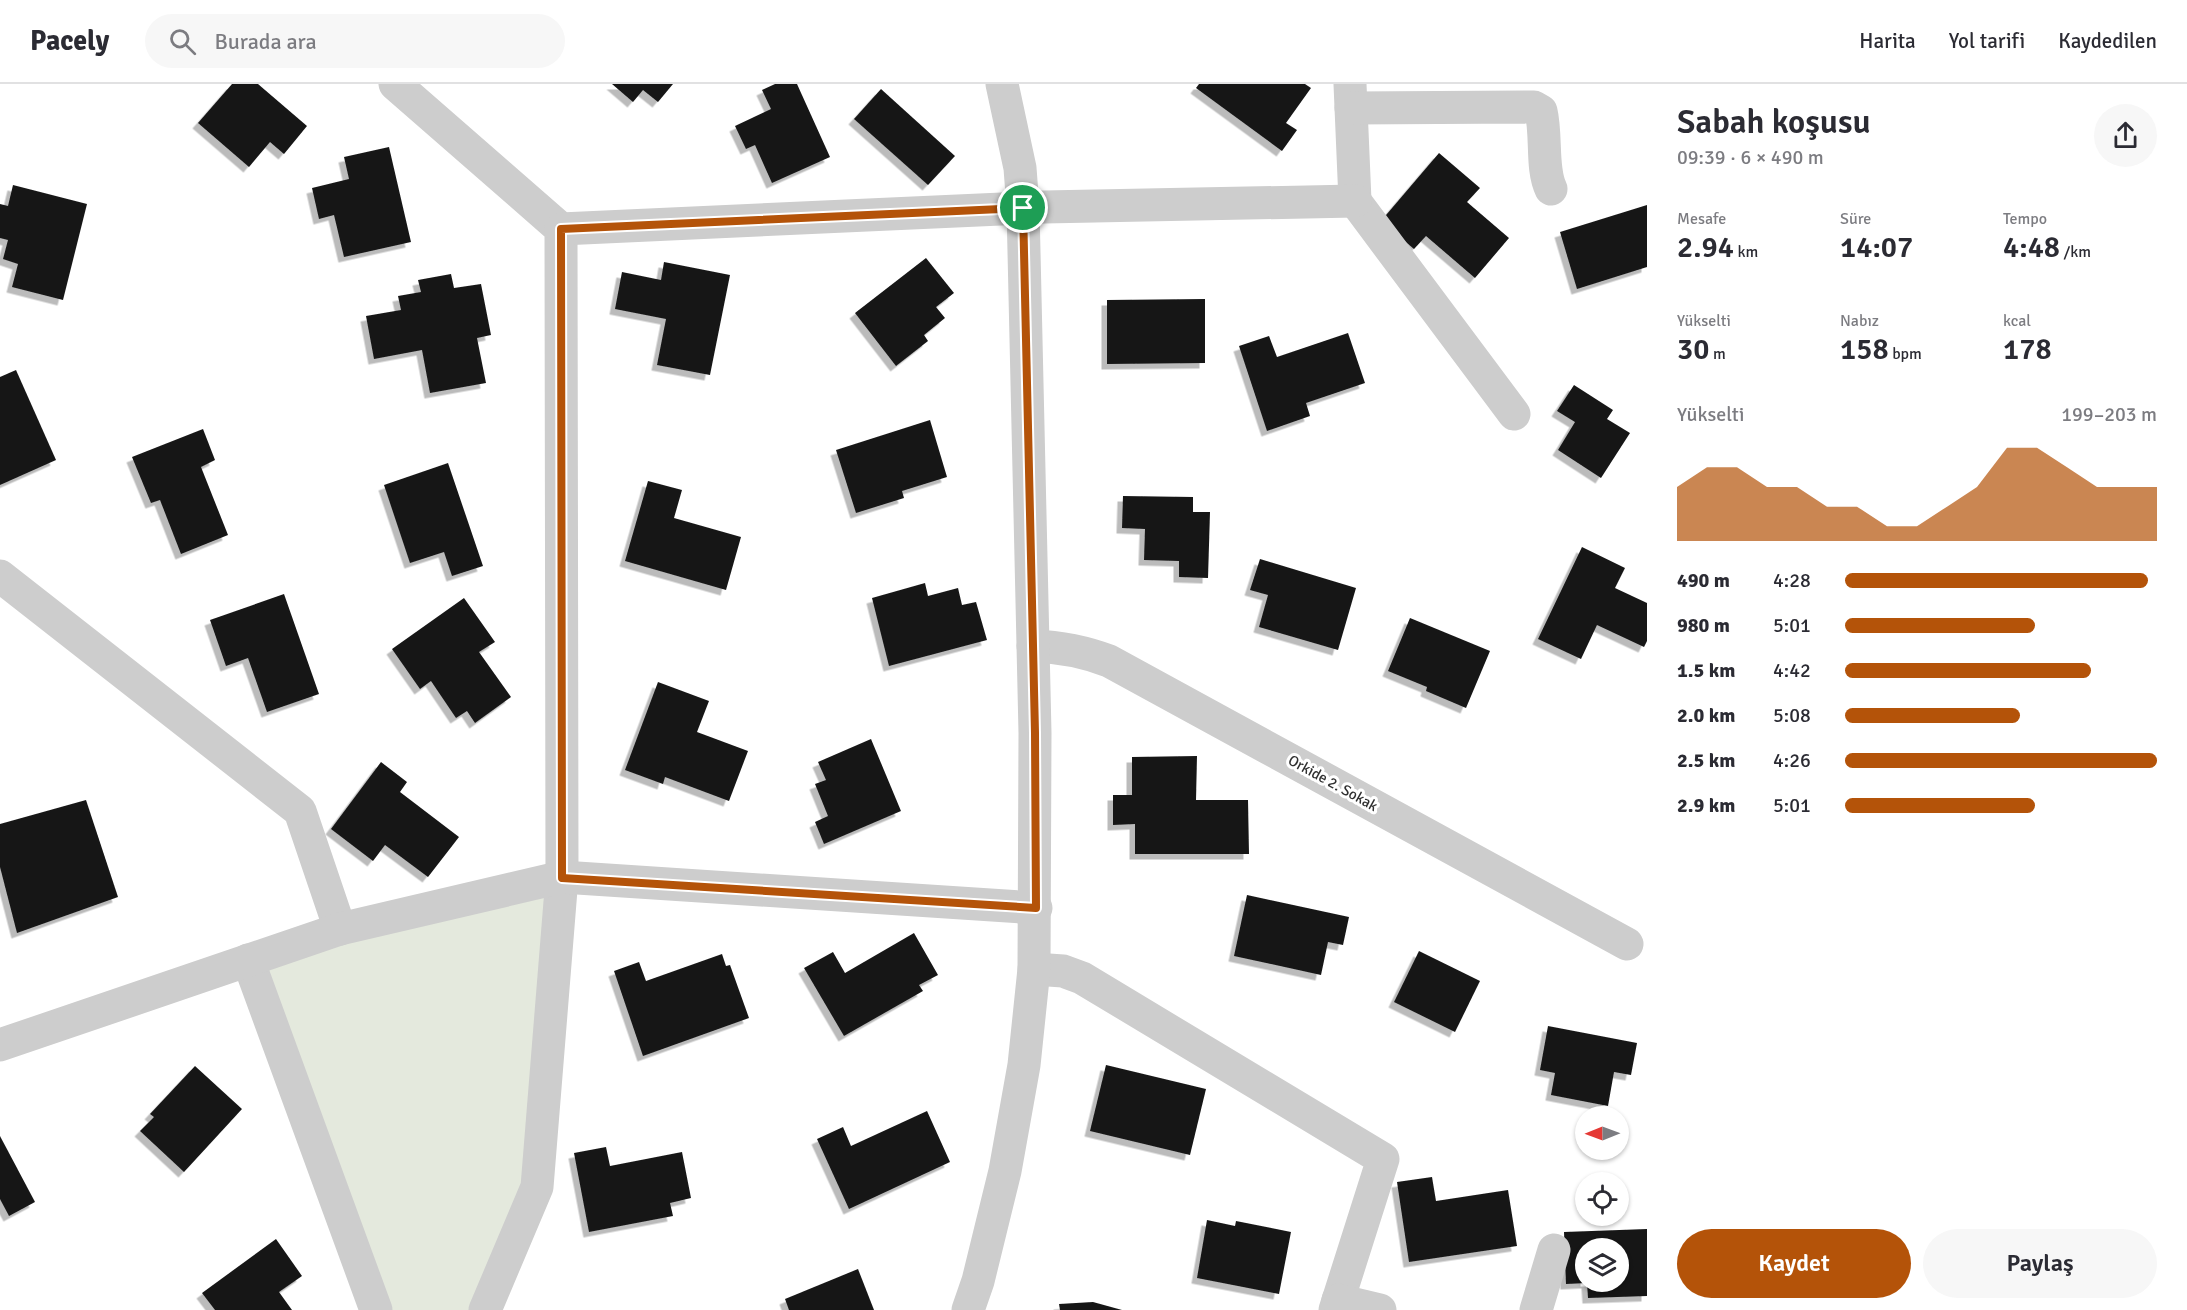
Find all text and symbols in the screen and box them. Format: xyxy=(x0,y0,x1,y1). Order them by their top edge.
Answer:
search box xyxy=(145,14,565,68)
text: Pacely xyxy=(30,24,109,58)
icon: search xyxy=(166,25,199,58)
text: Burada ara xyxy=(214,28,317,55)
text: Harita xyxy=(1859,28,1916,54)
text: Yol tarifi xyxy=(1949,28,2025,54)
text: Kaydedilen xyxy=(2058,28,2157,54)
text: Sabah koşusu xyxy=(1677,102,1871,143)
button: share xyxy=(2094,104,2157,167)
text: 09:39 · 6 × 490 m xyxy=(1677,145,1824,170)
pin xyxy=(997,182,1048,233)
icon: arrive xyxy=(1006,191,1039,224)
text: Mesafe xyxy=(1677,209,1726,229)
text: Süre xyxy=(1840,209,1871,229)
text: Tempo xyxy=(2003,209,2047,229)
text: 2.94 xyxy=(1677,229,1734,266)
text: 14:07 xyxy=(1840,229,1913,266)
text: 4:48 xyxy=(2003,229,2060,266)
text: km xyxy=(1734,242,1758,262)
text: /km xyxy=(2060,242,2091,262)
text: Yükselti xyxy=(1677,311,1731,331)
text: Nabız xyxy=(1840,311,1879,331)
text: kcal xyxy=(2003,311,2031,331)
text: 30 xyxy=(1677,331,1709,368)
text: 158 xyxy=(1840,331,1889,368)
text: 178 xyxy=(2003,331,2052,368)
text: m xyxy=(1709,344,1726,364)
text: bpm xyxy=(1889,344,1922,364)
text: Yükselti xyxy=(1677,402,1744,427)
text: 199–203 m xyxy=(2061,402,2157,427)
text: 490 m xyxy=(1677,568,1730,593)
text: 4:28 xyxy=(1773,568,1811,593)
text: 980 m xyxy=(1677,613,1730,638)
text: 5:01 xyxy=(1773,613,1811,638)
text: 1.5 km xyxy=(1677,658,1735,683)
text: 4:42 xyxy=(1773,658,1811,683)
text: 2.0 km xyxy=(1677,703,1735,728)
text: 5:08 xyxy=(1773,703,1811,728)
text: 2.5 km xyxy=(1677,748,1735,773)
text: 4:26 xyxy=(1773,748,1811,773)
street label: Orkide 2. Sokak xyxy=(1285,751,1381,815)
text: 2.9 km xyxy=(1677,793,1735,818)
text: 5:01 xyxy=(1773,793,1811,818)
north arrow xyxy=(1575,1106,1629,1160)
map controls xyxy=(1575,1106,1629,1292)
button: locate xyxy=(1575,1172,1629,1226)
button: Kaydet xyxy=(1677,1229,1911,1298)
button: Paylaş xyxy=(1923,1229,2157,1298)
button: layers xyxy=(1575,1238,1629,1292)

